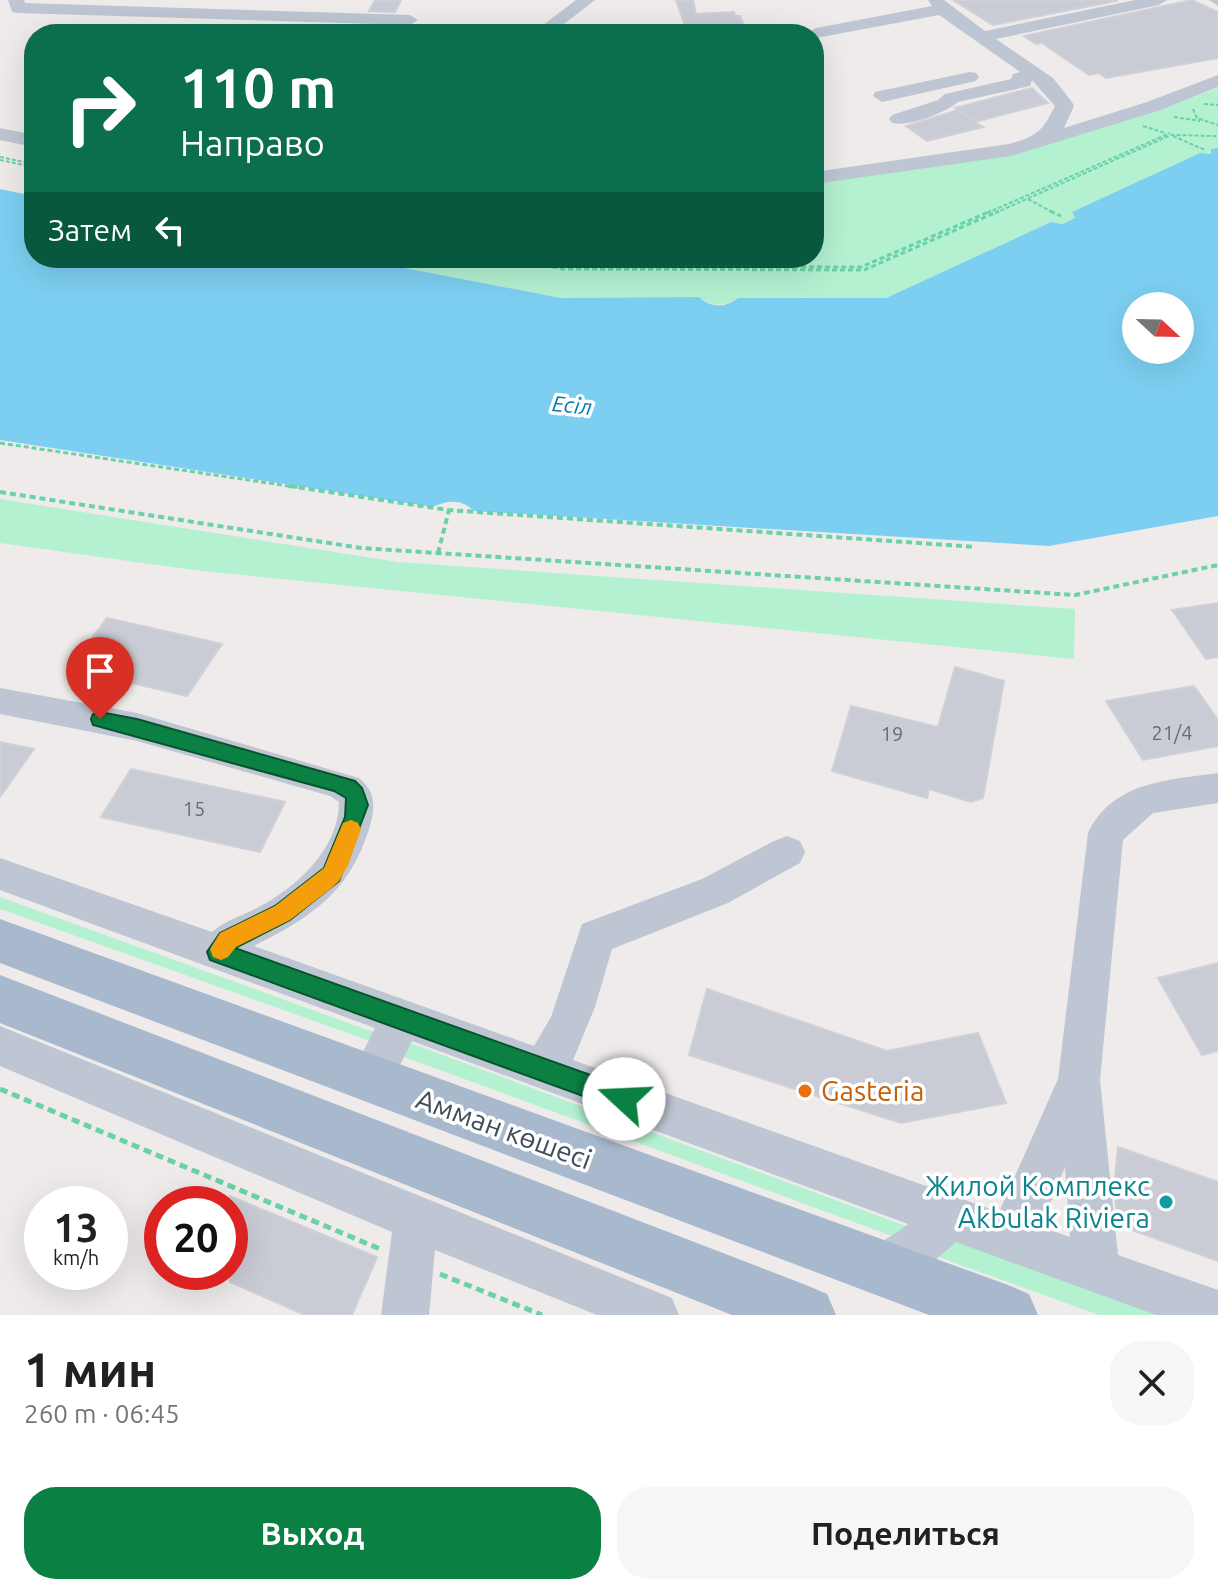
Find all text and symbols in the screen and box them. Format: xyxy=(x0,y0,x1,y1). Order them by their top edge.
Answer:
icon: right xyxy=(48,56,152,160)
text: 110 m xyxy=(180,56,336,119)
text: Направо xyxy=(180,122,325,163)
icon: left xyxy=(148,208,192,252)
text: Затем xyxy=(48,213,132,247)
north arrow xyxy=(1122,292,1194,364)
map controls xyxy=(1122,292,1194,364)
water label: Есіл xyxy=(551,390,593,419)
pin xyxy=(66,637,134,719)
icon: arrive xyxy=(78,649,122,693)
house number: 21/4 xyxy=(1151,721,1193,744)
house number: 19 xyxy=(881,722,903,745)
house number: 15 xyxy=(183,797,205,820)
position arrow xyxy=(582,1057,666,1141)
place label: Gasteria xyxy=(821,1075,924,1106)
street label: Амман көшесі xyxy=(412,1082,596,1175)
marker: Gasteria xyxy=(796,1082,814,1100)
place label: Жилой Комплекс Akbulak Riviera xyxy=(925,1170,1150,1233)
speed limit sign: 20 xyxy=(144,1186,248,1290)
marker: Жилой Комплекс Akbulak Riviera xyxy=(1157,1193,1175,1211)
text: 13 xyxy=(53,1205,99,1250)
text: km/h xyxy=(53,1246,99,1269)
button: close xyxy=(1110,1341,1194,1425)
text: 1 мин xyxy=(24,1342,156,1396)
text: 260 m · 06:45 xyxy=(24,1399,180,1428)
button: Выход xyxy=(24,1487,601,1579)
button: Поделиться xyxy=(617,1487,1194,1579)

